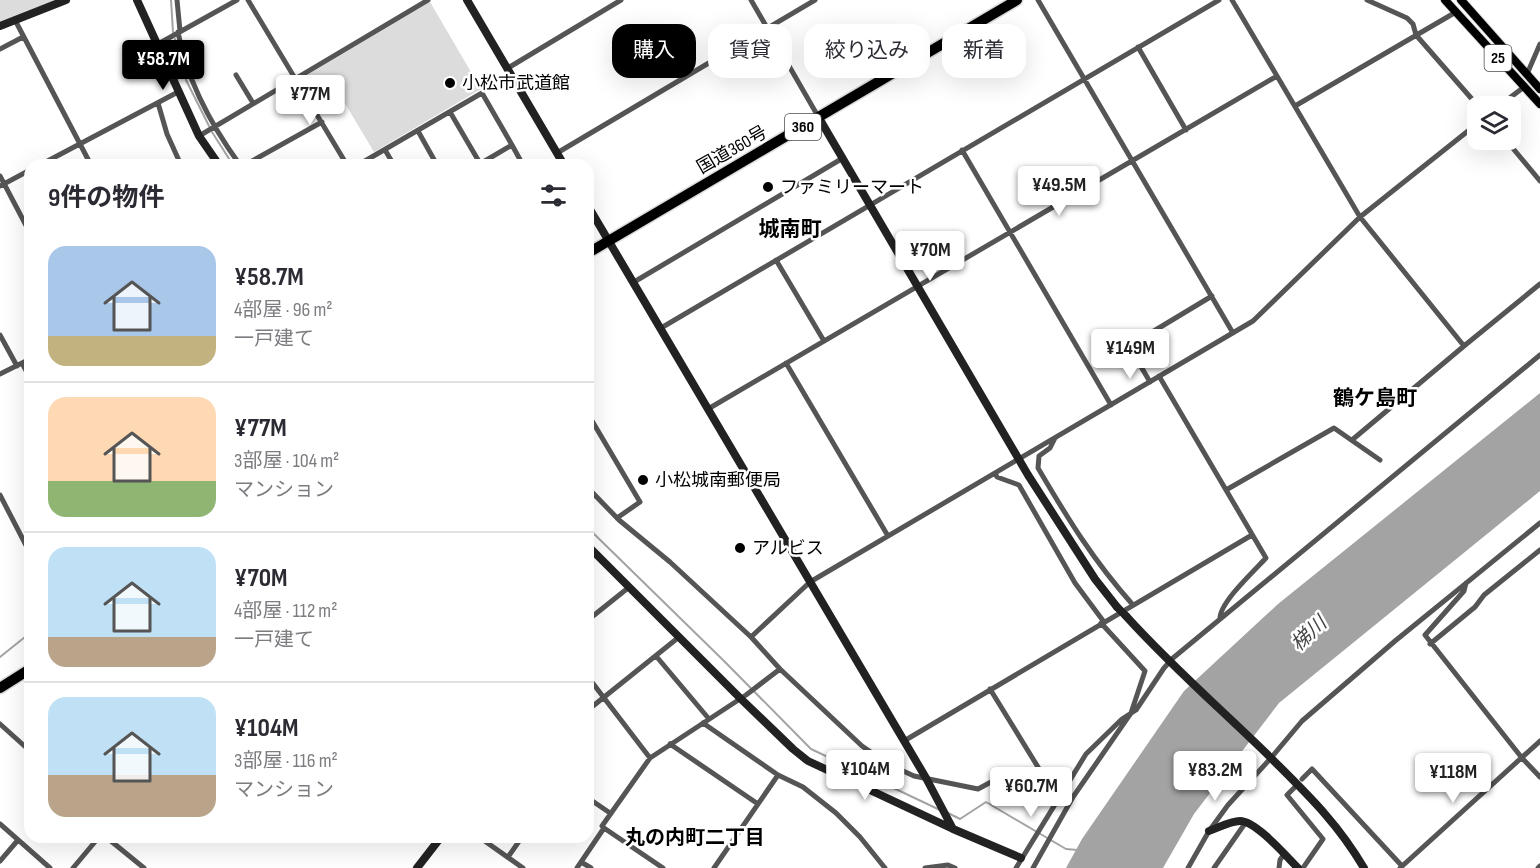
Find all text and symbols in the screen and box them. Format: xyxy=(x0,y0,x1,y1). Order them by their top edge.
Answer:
chip: 購入 xyxy=(612,24,696,78)
chip: 賃貸 xyxy=(708,24,792,78)
chip: 絞り込み xyxy=(804,24,930,78)
chip: 新着 xyxy=(942,24,1026,78)
pin: ¥58.7M xyxy=(114,40,212,91)
road number: 25 xyxy=(1484,45,1512,71)
text: ¥58.7M xyxy=(136,47,190,71)
place label: 小松市武道館 xyxy=(462,73,570,94)
pin: ¥77M xyxy=(274,75,346,126)
marker: 小松市武道館 xyxy=(443,76,457,90)
text: ¥77M xyxy=(290,82,330,106)
map controls xyxy=(1467,96,1521,150)
button: layers xyxy=(1467,96,1521,150)
road number: 360 xyxy=(785,114,821,140)
street label: 国道360号 xyxy=(693,122,771,178)
pin: ¥49.5M xyxy=(1010,166,1108,217)
text: ¥49.5M xyxy=(1032,173,1086,197)
place label: ファミリーマート xyxy=(780,177,924,198)
icon: filters xyxy=(537,179,570,212)
marker: ファミリーマート xyxy=(761,180,775,194)
text: 9件の物件 xyxy=(48,183,164,214)
district label: 城南町 xyxy=(759,217,822,242)
pin: ¥70M xyxy=(894,231,966,282)
text: ¥70M xyxy=(909,238,951,262)
text: ¥58.7M xyxy=(234,262,304,293)
icon: home xyxy=(96,270,168,342)
text: 4部屋 · 96 m² xyxy=(234,298,333,322)
text: 一戸建て xyxy=(234,327,314,351)
pin: ¥149M xyxy=(1088,329,1172,380)
text: ¥149M xyxy=(1105,336,1155,360)
district label: 鶴ケ島町 xyxy=(1333,386,1417,411)
text: ¥77M xyxy=(234,413,287,444)
icon: home xyxy=(96,421,168,493)
text: 3部屋 · 104 m² xyxy=(234,449,339,473)
place label: 小松城南郵便局 xyxy=(655,470,781,491)
marker: 小松城南郵便局 xyxy=(636,473,650,487)
text: マンション xyxy=(234,478,334,502)
place label: アルビス xyxy=(752,538,824,559)
marker: アルビス xyxy=(733,541,747,555)
text: ¥70M xyxy=(234,563,288,594)
icon: home xyxy=(96,571,168,643)
text: 4部屋 · 112 m² xyxy=(234,599,337,623)
water label: 梯川 xyxy=(1286,610,1333,656)
text: 一戸建て xyxy=(234,628,314,652)
text: ¥104M xyxy=(234,713,298,744)
icon: home xyxy=(96,721,168,793)
text: 3部屋 · 116 m² xyxy=(234,749,338,773)
pin: ¥104M xyxy=(823,750,907,801)
pin: ¥83.2M xyxy=(1166,751,1264,802)
pin: ¥118M xyxy=(1411,753,1495,804)
text: ¥104M xyxy=(840,757,890,781)
text: ¥83.2M xyxy=(1188,758,1243,782)
text: ¥118M xyxy=(1429,760,1477,784)
pin: ¥60.7M xyxy=(982,767,1080,818)
text: ¥60.7M xyxy=(1004,774,1058,798)
text: マンション xyxy=(234,778,334,802)
district label: 丸の内町二丁目 xyxy=(625,826,765,850)

